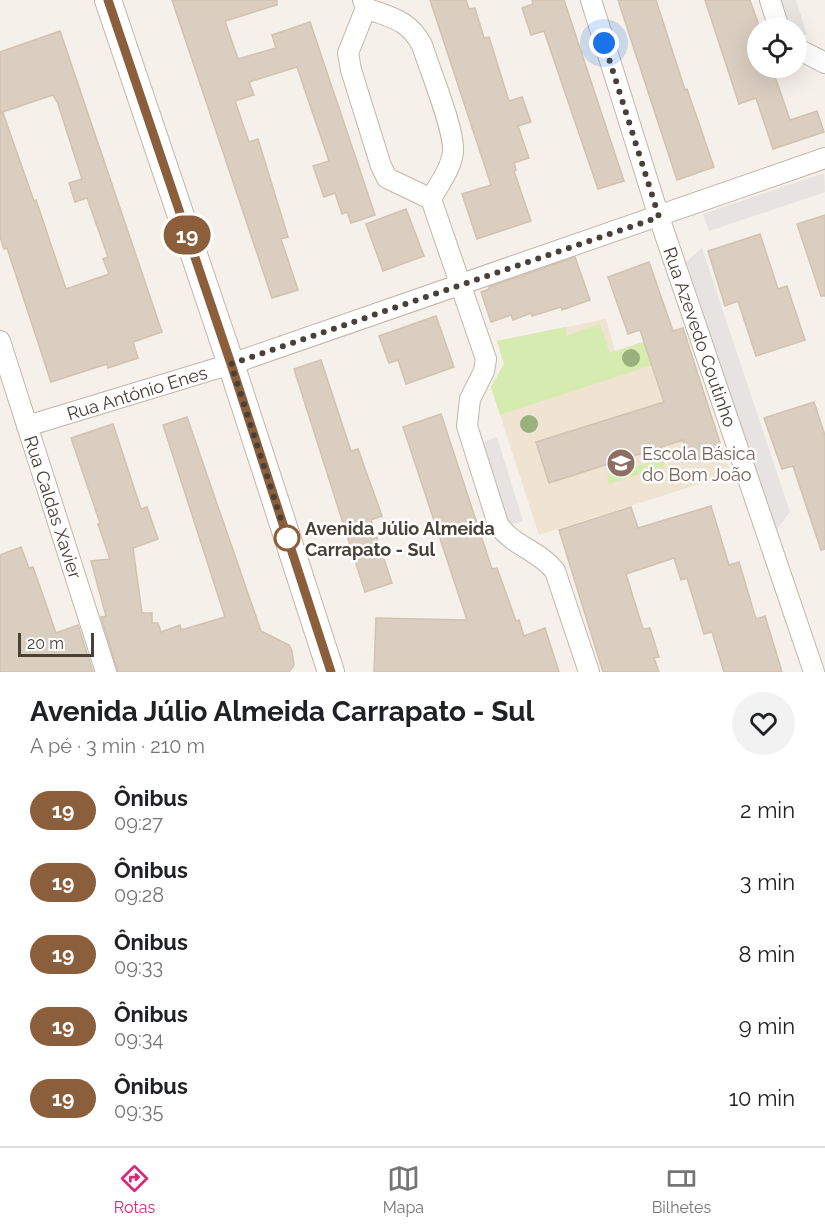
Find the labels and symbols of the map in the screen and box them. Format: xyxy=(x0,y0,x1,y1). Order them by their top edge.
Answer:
your location xyxy=(589,28,619,58)
line badge: 19 xyxy=(160,216,214,254)
street label: Rua Azevedo Coutinho xyxy=(659,244,741,430)
street label: Rua António Enes xyxy=(64,362,210,424)
street label: Rua Caldas Xavier xyxy=(20,433,86,582)
place label: Escola Básica do Bom João xyxy=(642,443,756,485)
school or university icon: Escola Básica do Bom João xyxy=(605,447,637,479)
place label: Avenida Júlio Almeida Carrapato - Sul xyxy=(305,518,495,560)
marker: Avenida Júlio Almeida Carrapato - Sul xyxy=(274,525,300,551)
scale bar xyxy=(18,630,94,658)

